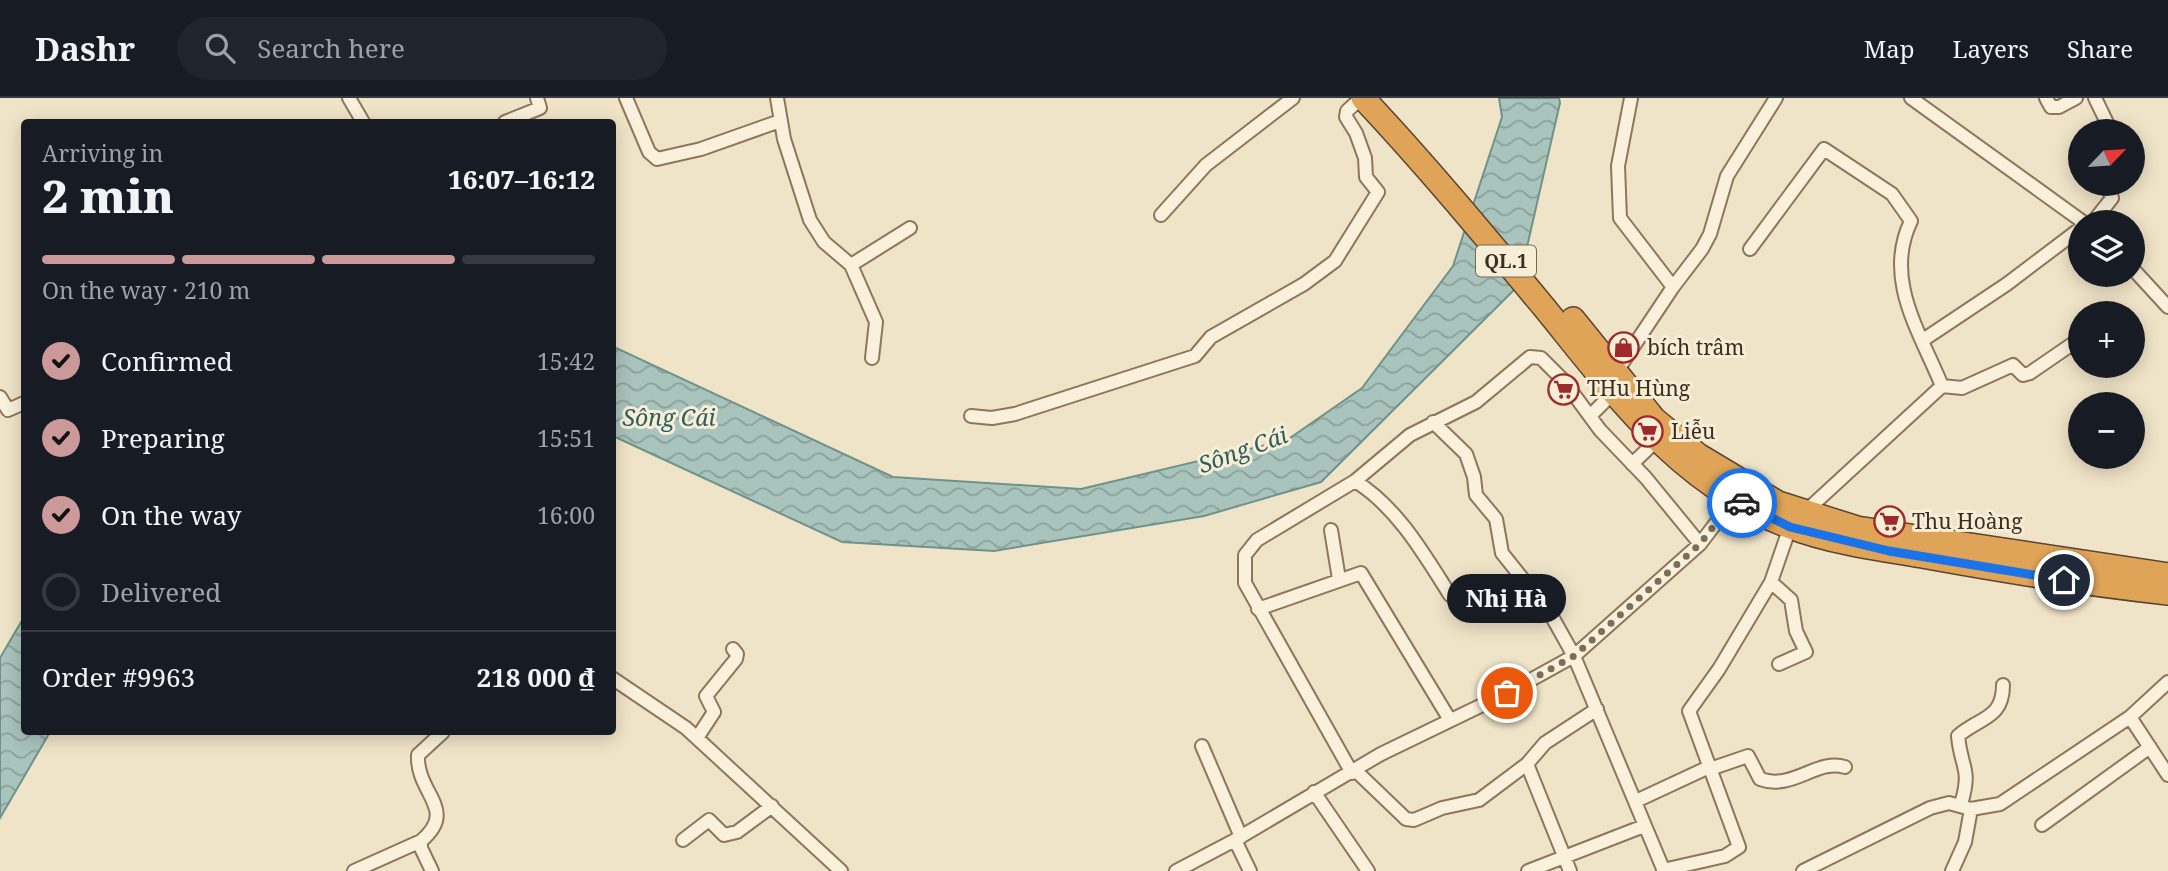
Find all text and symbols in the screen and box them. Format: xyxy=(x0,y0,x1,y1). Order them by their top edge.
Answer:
search box xyxy=(177,17,667,80)
text: Dashr xyxy=(35,26,135,71)
icon: search xyxy=(201,29,239,67)
text: Search here xyxy=(257,30,405,66)
text: Map xyxy=(1864,32,1915,65)
text: Layers xyxy=(1953,32,2029,65)
text: Share xyxy=(2067,32,2133,65)
north arrow xyxy=(2068,119,2146,196)
map controls xyxy=(2068,119,2145,469)
text: Arriving in xyxy=(42,137,163,169)
text: 16:07–16:12 xyxy=(448,161,595,197)
text: 2 min xyxy=(42,164,174,226)
button: layers xyxy=(2068,210,2145,287)
road number: QL.1 xyxy=(1476,246,1536,276)
text: On the way · 210 m xyxy=(42,274,250,306)
button: + xyxy=(2068,301,2145,378)
shop icon: bích trâm xyxy=(1607,331,1641,365)
place label: bích trâm xyxy=(1647,333,1744,361)
icon: check xyxy=(42,342,80,380)
text: Confirmed xyxy=(101,343,233,379)
text: 15:42 xyxy=(537,345,595,377)
supermarket icon: THu Hùng xyxy=(1547,372,1581,406)
place label: THu Hùng xyxy=(1587,374,1691,402)
button: − xyxy=(2068,392,2145,469)
water label: Sông Cái xyxy=(623,401,716,433)
supermarket icon: Liễu xyxy=(1631,415,1665,449)
place label: Liễu xyxy=(1671,417,1715,445)
water label: Sông Cái xyxy=(1193,418,1292,480)
icon: check xyxy=(42,419,80,457)
text: Preparing xyxy=(101,420,225,456)
text: 15:51 xyxy=(537,422,595,454)
courier xyxy=(1707,468,1777,538)
icon: car xyxy=(1723,484,1761,522)
icon: check xyxy=(42,496,80,534)
text: On the way xyxy=(101,497,241,533)
text: 16:00 xyxy=(537,499,595,531)
supermarket icon: Thu Hoàng xyxy=(1872,505,1906,539)
place label: Thu Hoàng xyxy=(1912,507,2023,535)
pin xyxy=(2034,550,2094,610)
icon: home xyxy=(2045,561,2083,599)
text: Delivered xyxy=(101,574,221,610)
callout: Nhị Hà xyxy=(1448,574,1566,623)
text: Nhị Hà xyxy=(1466,582,1547,614)
text: Order #9963 xyxy=(42,659,195,695)
text: 218 000 ₫ xyxy=(476,659,595,695)
pin xyxy=(1477,663,1537,723)
icon: bag xyxy=(1488,674,1526,712)

